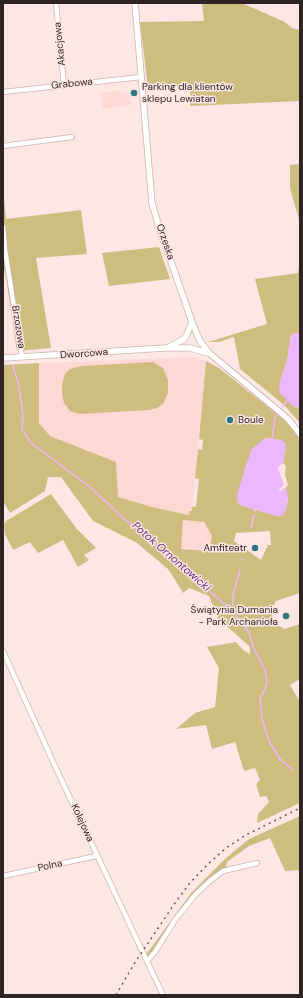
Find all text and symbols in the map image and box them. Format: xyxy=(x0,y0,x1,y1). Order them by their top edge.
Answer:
street label: Akacjowa xyxy=(52,22,68,66)
street label: Grabowa xyxy=(51,76,93,92)
place label: Parking dla klientów sklepu Lewiatan xyxy=(142,81,233,104)
marker: Parking dla klientów sklepu Lewiatan xyxy=(129,88,139,98)
street label: Orzeska xyxy=(153,222,177,262)
street label: Brzozowa xyxy=(9,305,27,349)
street label: Dworcowa xyxy=(60,346,108,362)
place label: Boule xyxy=(238,414,264,426)
marker: Boule xyxy=(225,415,235,425)
water label: Potok Ornontowicki xyxy=(129,519,213,595)
place label: Amfiteatr xyxy=(203,542,247,554)
marker: Amfiteatr xyxy=(250,543,260,553)
place label: Świątynia Dumania - Park Archanioła xyxy=(191,604,278,628)
marker: Świątynia Dumania - Park Archanioła xyxy=(281,611,291,621)
street label: Kolejowa xyxy=(68,802,96,844)
street label: Polna xyxy=(37,858,63,874)

